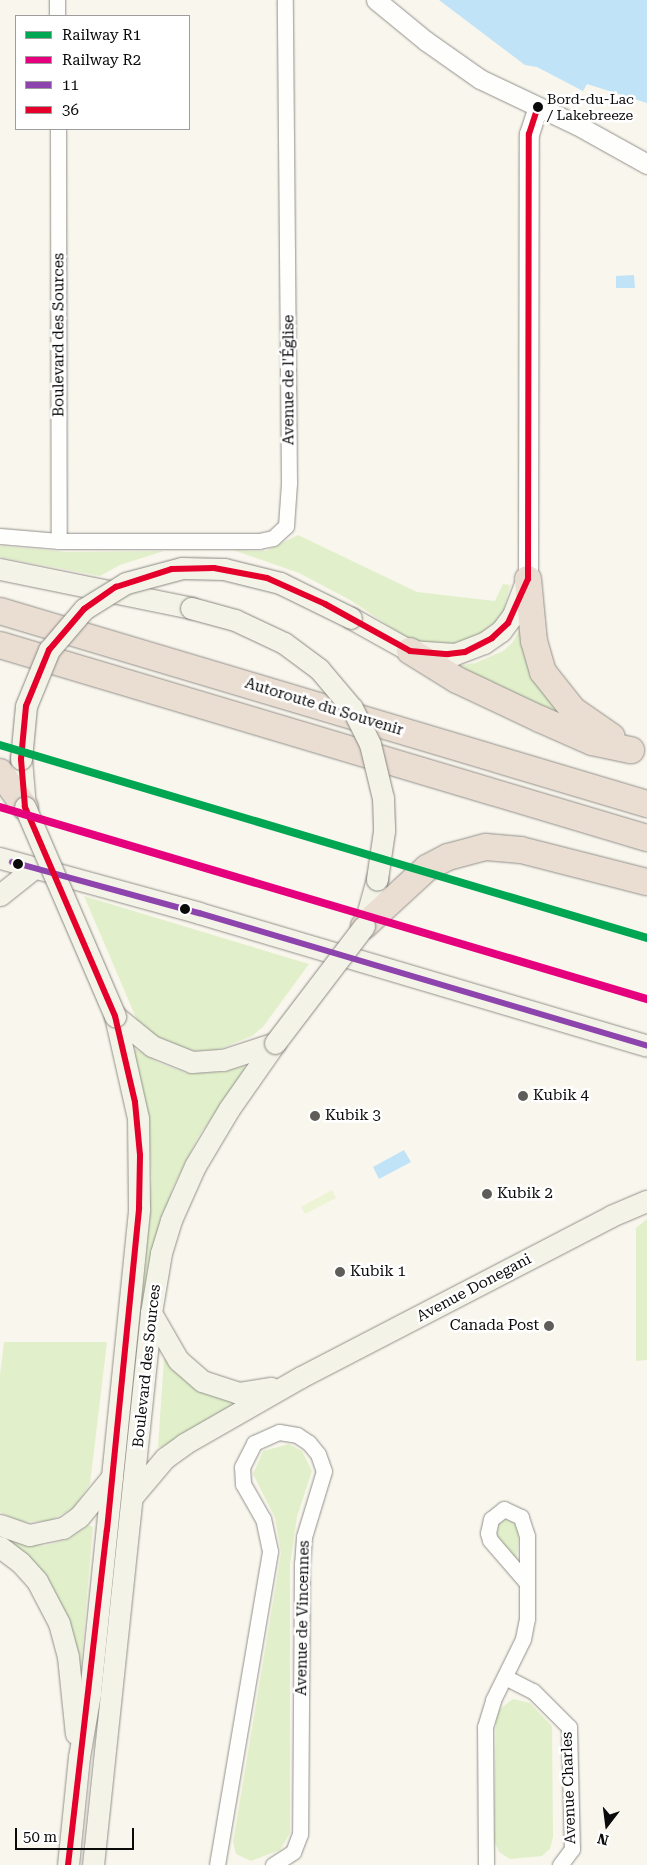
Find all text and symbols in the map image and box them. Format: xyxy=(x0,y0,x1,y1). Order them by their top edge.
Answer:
legend xyxy=(15,15,190,130)
text: Railway R1 xyxy=(62,26,141,44)
text: Railway R2 xyxy=(62,51,141,69)
text: 11 xyxy=(62,76,79,94)
place label: Bord-du-Lac / Lakebreeze xyxy=(547,91,634,124)
text: 36 xyxy=(62,101,79,119)
marker: Bord-du-Lac / Lakebreeze xyxy=(533,102,543,112)
street label: Boulevard des Sources xyxy=(50,253,68,417)
street label: Avenue de l'Église xyxy=(280,315,298,445)
street label: Autoroute du Souvenir xyxy=(243,674,405,740)
unlabelled marker xyxy=(13,859,23,869)
unlabelled marker xyxy=(180,904,190,914)
place label: Kubik 4 xyxy=(533,1087,589,1105)
marker: Kubik 4 xyxy=(517,1090,529,1102)
place label: Kubik 3 xyxy=(325,1107,381,1125)
marker: Kubik 3 xyxy=(309,1110,321,1122)
place label: Kubik 2 xyxy=(497,1185,553,1203)
marker: Kubik 2 xyxy=(481,1188,493,1200)
street label: Avenue Donegani xyxy=(414,1250,534,1326)
place label: Kubik 1 xyxy=(350,1263,406,1281)
marker: Kubik 1 xyxy=(334,1266,346,1278)
street label: Boulevard des Sources xyxy=(129,1284,165,1448)
place label: Canada Post xyxy=(450,1317,539,1335)
marker: Canada Post xyxy=(543,1320,555,1332)
street label: Avenue de Vincennes xyxy=(293,1540,313,1696)
street label: Avenue Charles xyxy=(558,1732,580,1844)
north arrow xyxy=(582,1800,632,1850)
scale bar xyxy=(18,1818,136,1850)
text: 50 m xyxy=(23,1828,57,1846)
text: N xyxy=(596,1830,610,1849)

